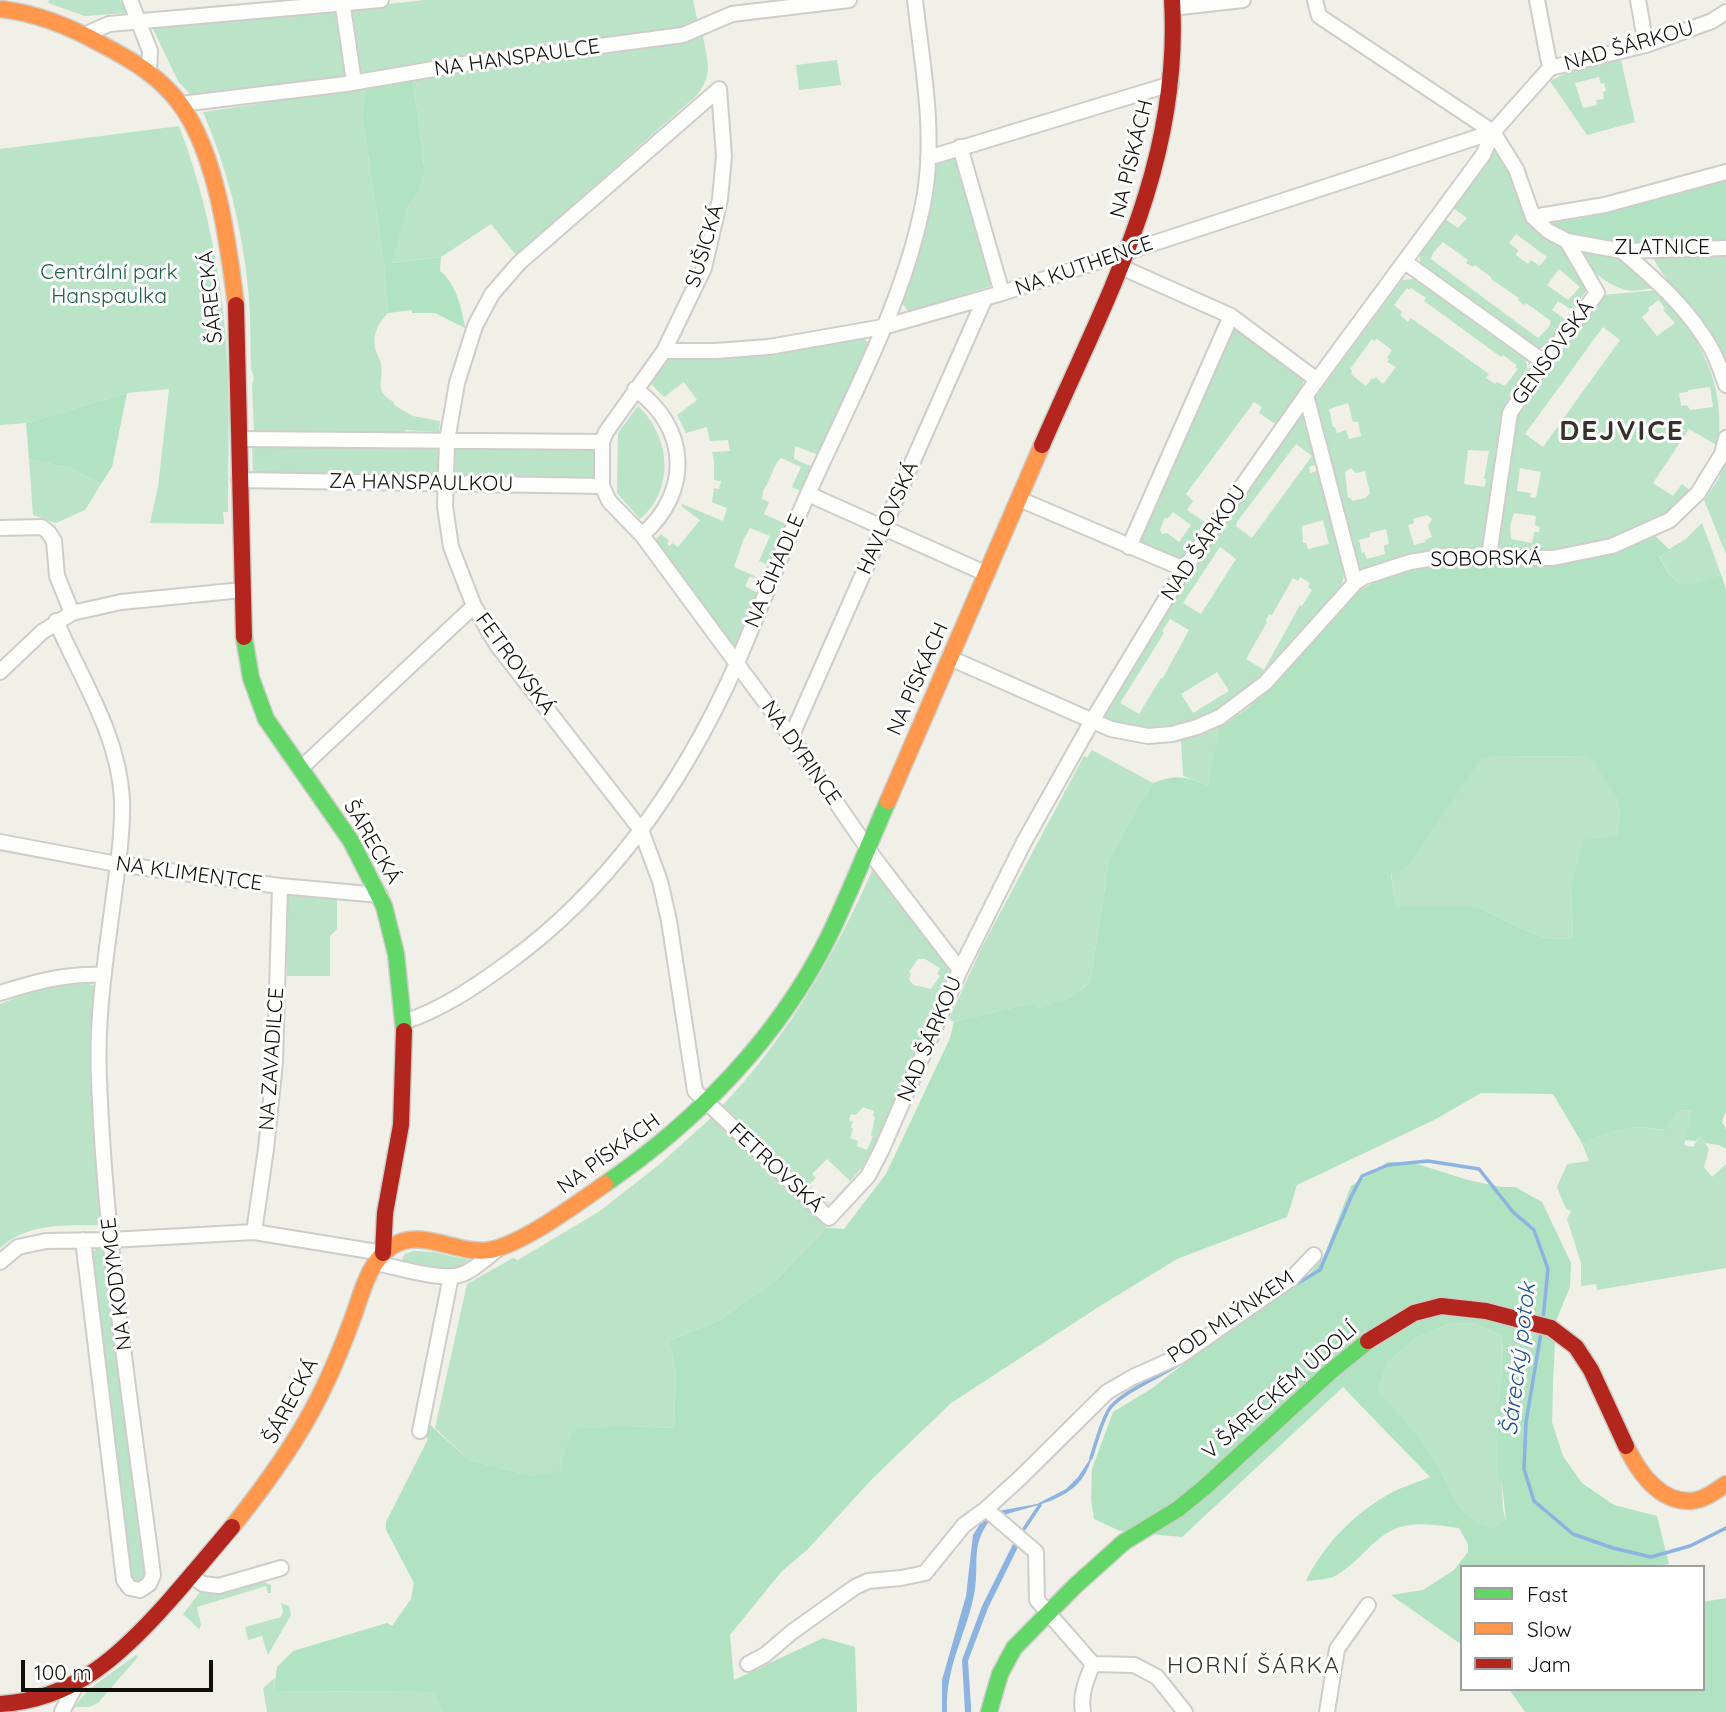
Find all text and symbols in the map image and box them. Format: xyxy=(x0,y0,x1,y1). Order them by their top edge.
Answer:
street label: NAD ŠÁRKOU xyxy=(1561,15,1697,77)
street label: NA HANSPAULCE xyxy=(433,34,601,82)
street label: NA PÍSKÁCH xyxy=(1105,97,1159,221)
street label: SUŠICKÁ xyxy=(680,202,730,290)
street label: NA KUTHENCE xyxy=(1012,231,1156,301)
street label: ZLATNICE xyxy=(1614,235,1710,261)
street label: ŠÁRECKÁ xyxy=(194,250,228,344)
park label: Centrální park Hanspaulka xyxy=(40,260,178,310)
street label: GENSOVSKÁ xyxy=(1507,296,1599,410)
district label: DEJVICE xyxy=(1560,415,1684,449)
street label: HAVLOVSKÁ xyxy=(852,458,924,578)
street label: ZA HANSPAULKOU xyxy=(329,469,513,497)
street label: NAD ŠÁRKOU xyxy=(1156,481,1252,605)
street label: NA ČIHADLE xyxy=(740,511,810,631)
street label: SOBORSKÁ xyxy=(1430,545,1542,573)
street label: FETROVSKÁ xyxy=(470,608,560,720)
street label: NA PÍSKÁCH xyxy=(882,619,954,739)
street label: NA DYRINCE xyxy=(756,696,846,810)
street label: ŠÁRECKÁ xyxy=(338,795,406,889)
street label: NA KLIMENTCE xyxy=(114,851,264,897)
street label: NAD ŠÁRKOU xyxy=(892,973,968,1105)
street label: NA ZAVADILCE xyxy=(254,987,290,1131)
street label: NA PÍSKÁCH xyxy=(553,1108,665,1200)
street label: FETROVSKÁ xyxy=(724,1118,828,1218)
street label: NA KODYMCE xyxy=(96,1216,138,1352)
street label: POD MLÝNKEM xyxy=(1163,1265,1299,1369)
water label: Šárecký potok xyxy=(1496,1281,1542,1437)
street label: V ŠÁRECKÉM ÚDOLÍ xyxy=(1198,1317,1362,1465)
street label: ŠÁRECKÁ xyxy=(258,1354,324,1448)
legend xyxy=(1460,1565,1705,1691)
text: Fast xyxy=(1527,1581,1568,1607)
text: Slow xyxy=(1527,1616,1572,1642)
scale bar xyxy=(24,1646,217,1690)
text: Jam xyxy=(1527,1651,1571,1677)
district label: HORNÍ ŠÁRKA xyxy=(1168,1652,1340,1680)
text: 100 m xyxy=(34,1659,92,1685)

